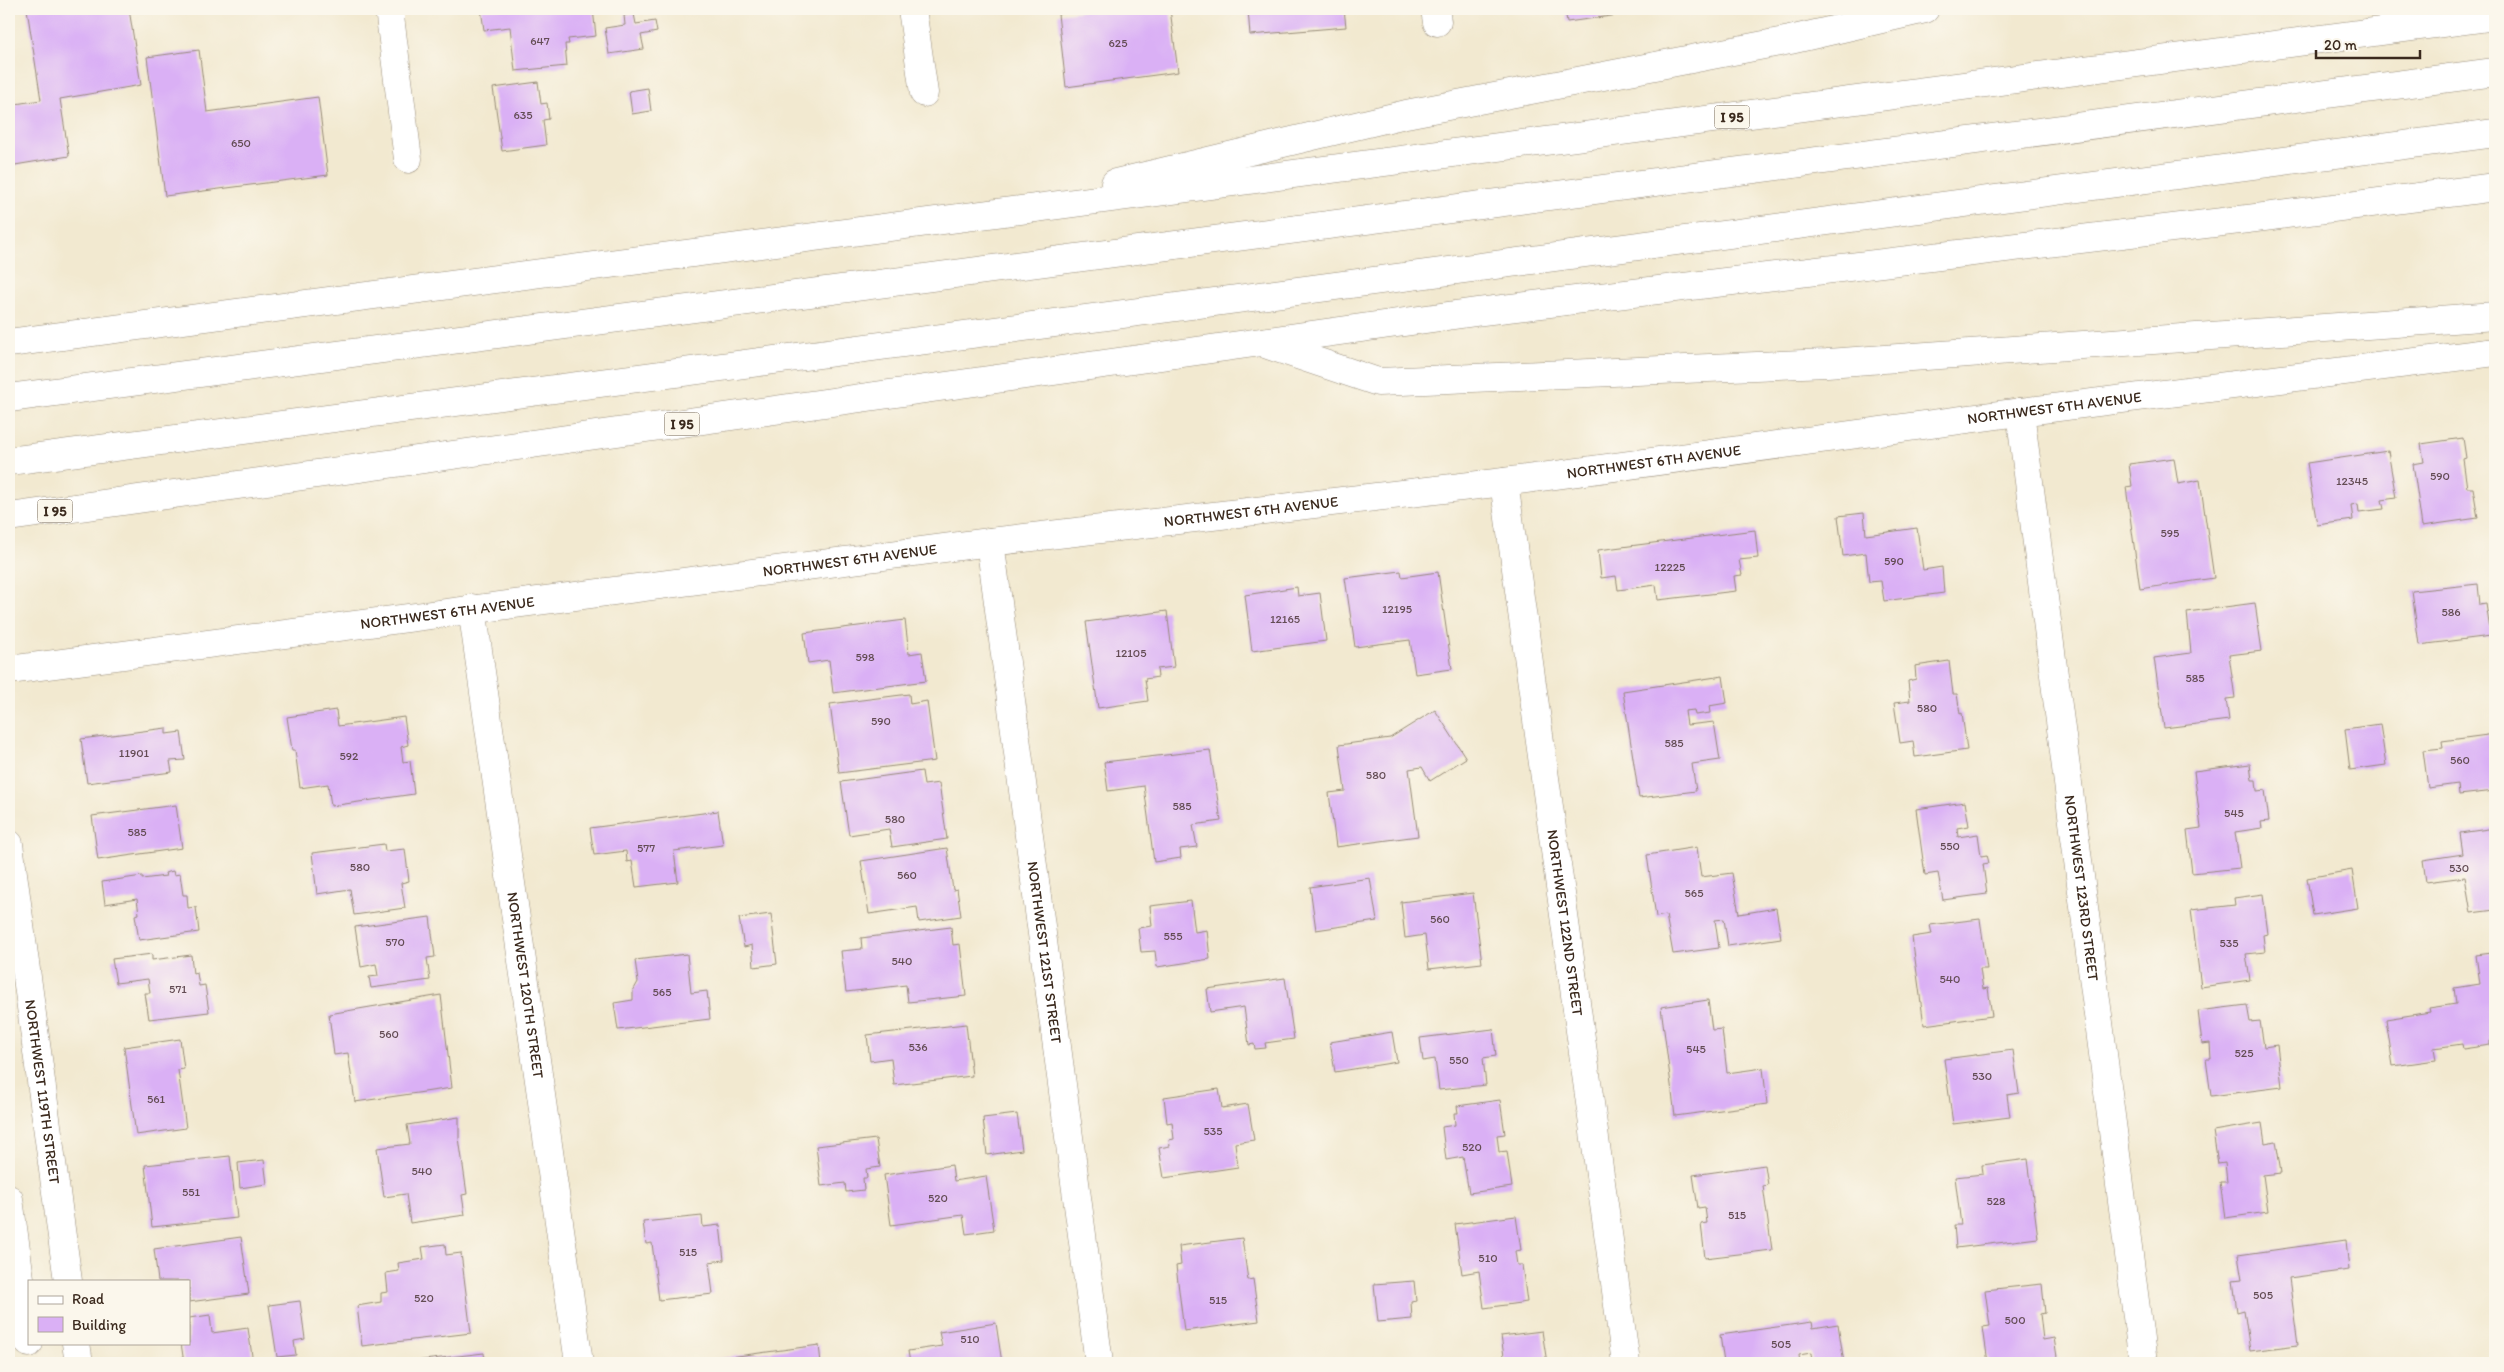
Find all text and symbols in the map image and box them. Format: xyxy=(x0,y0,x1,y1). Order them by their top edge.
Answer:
scale bar xyxy=(2316,28,2420,60)
house number: 647 xyxy=(530,34,550,48)
house number: 625 xyxy=(1109,36,1127,50)
text: 20 m xyxy=(2324,36,2358,54)
road number: I 95 xyxy=(1714,105,1750,128)
house number: 635 xyxy=(513,108,533,122)
house number: 650 xyxy=(231,136,251,150)
street label: NORTHWEST 6TH AVENUE xyxy=(1966,388,2142,428)
road number: I 95 xyxy=(664,412,700,436)
street label: NORTHWEST 6TH AVENUE xyxy=(1566,441,1742,482)
house number: 590 xyxy=(2430,469,2450,483)
house number: 12345 xyxy=(2336,474,2368,488)
street label: NORTHWEST 6TH AVENUE xyxy=(1163,492,1339,531)
road number: I 95 xyxy=(38,500,72,522)
house number: 595 xyxy=(2161,526,2179,540)
street label: NORTHWEST 6TH AVENUE xyxy=(762,540,938,581)
house number: 590 xyxy=(1884,554,1904,568)
house number: 12225 xyxy=(1655,560,1685,574)
street label: NORTHWEST 6TH AVENUE xyxy=(359,593,535,633)
house number: 12195 xyxy=(1382,602,1412,616)
house number: 586 xyxy=(2441,605,2461,619)
house number: 12165 xyxy=(1270,612,1300,626)
house number: 12105 xyxy=(1115,646,1147,660)
house number: 598 xyxy=(855,650,875,664)
house number: 585 xyxy=(2185,671,2205,685)
house number: 580 xyxy=(1917,701,1937,715)
house number: 590 xyxy=(871,714,891,728)
house number: 585 xyxy=(1664,736,1684,750)
house number: 11901 xyxy=(119,746,150,760)
house number: 592 xyxy=(340,749,359,763)
house number: 560 xyxy=(2450,753,2470,767)
house number: 580 xyxy=(1366,768,1386,782)
street label: NORTHWEST 123RD STREET xyxy=(2061,794,2103,983)
house number: 585 xyxy=(1172,799,1192,813)
house number: 545 xyxy=(2224,806,2244,820)
house number: 580 xyxy=(885,812,905,826)
house number: 585 xyxy=(127,825,147,839)
street label: NORTHWEST 122ND STREET xyxy=(1543,828,1587,1018)
house number: 550 xyxy=(1940,839,1960,853)
house number: 577 xyxy=(637,841,655,855)
house number: 580 xyxy=(350,860,370,874)
street label: NORTHWEST 121ST STREET xyxy=(1023,860,1066,1045)
house number: 530 xyxy=(2449,861,2469,875)
house number: 560 xyxy=(897,868,917,882)
house number: 565 xyxy=(1685,886,1703,900)
street label: NORTHWEST 120TH STREET xyxy=(503,891,548,1080)
house number: 560 xyxy=(1430,912,1450,926)
house number: 555 xyxy=(1164,929,1182,943)
house number: 570 xyxy=(385,935,405,949)
house number: 535 xyxy=(2219,936,2239,950)
house number: 540 xyxy=(892,954,912,968)
house number: 540 xyxy=(1940,972,1960,986)
house number: 571 xyxy=(169,982,187,996)
house number: 565 xyxy=(653,985,671,999)
street label: NORTHWEST 119TH STREET xyxy=(21,998,64,1186)
house number: 560 xyxy=(379,1027,399,1041)
house number: 536 xyxy=(908,1040,928,1054)
house number: 545 xyxy=(1686,1042,1706,1056)
house number: 525 xyxy=(2235,1046,2253,1060)
house number: 550 xyxy=(1449,1053,1469,1067)
house number: 530 xyxy=(1972,1069,1992,1083)
house number: 561 xyxy=(147,1092,166,1106)
house number: 535 xyxy=(1203,1124,1223,1138)
house number: 520 xyxy=(1462,1140,1482,1154)
house number: 540 xyxy=(412,1164,432,1178)
house number: 551 xyxy=(182,1185,201,1199)
house number: 520 xyxy=(928,1191,948,1205)
house number: 528 xyxy=(1986,1194,2006,1208)
house number: 515 xyxy=(1728,1208,1746,1222)
house number: 515 xyxy=(679,1245,697,1259)
house number: 510 xyxy=(1478,1251,1498,1265)
legend xyxy=(28,1280,190,1344)
house number: 505 xyxy=(2253,1288,2273,1302)
text: Road xyxy=(72,1290,105,1308)
house number: 520 xyxy=(414,1291,434,1305)
house number: 515 xyxy=(1209,1293,1227,1307)
house number: 500 xyxy=(2004,1313,2026,1327)
text: Building xyxy=(72,1316,126,1334)
house number: 510 xyxy=(960,1332,980,1346)
house number: 505 xyxy=(1771,1337,1791,1351)

